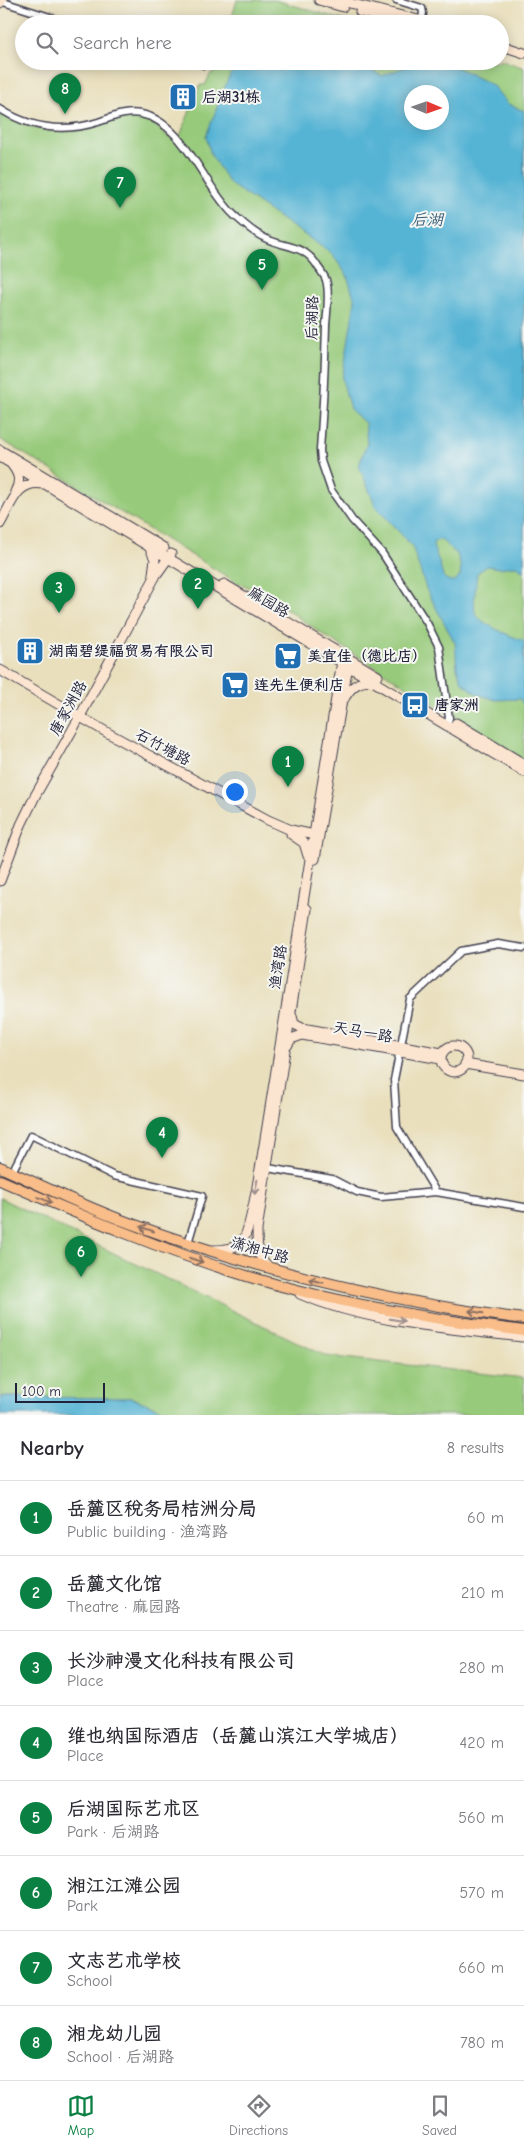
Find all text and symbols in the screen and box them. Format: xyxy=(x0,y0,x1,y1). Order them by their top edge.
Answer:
search box xyxy=(15,15,509,70)
icon: search xyxy=(33,29,61,57)
text: Search here xyxy=(73,32,172,54)
pin: 8 xyxy=(49,73,81,114)
building icon: 后湖31栋 xyxy=(168,82,198,112)
north arrow xyxy=(404,85,449,130)
place label: 后湖31栋 xyxy=(202,88,260,106)
pin: 7 xyxy=(104,167,136,208)
water label: 后湖 xyxy=(411,211,445,229)
pin: 5 xyxy=(246,249,278,290)
street label: 后湖路 xyxy=(303,295,321,341)
pin: 2 xyxy=(182,568,214,609)
pin: 3 xyxy=(43,572,75,613)
street label: 麻园路 xyxy=(245,583,293,621)
building icon: 湖南碧缇福贸易有限公司 xyxy=(15,636,45,666)
supermarket icon: 美宜佳（德比店） xyxy=(273,641,303,671)
place label: 湖南碧缇福贸易有限公司 xyxy=(49,642,214,660)
place label: 美宜佳（德比店） xyxy=(307,647,427,665)
supermarket icon: 连先生便利店 xyxy=(220,670,250,700)
place label: 连先生便利店 xyxy=(254,676,344,694)
street label: 唐家洲路 xyxy=(46,677,90,739)
bus stop icon: 唐家洲 xyxy=(400,690,430,720)
place label: 唐家洲 xyxy=(434,696,479,714)
street label: 石竹塘路 xyxy=(132,725,194,769)
pin: 1 xyxy=(272,746,304,787)
your location xyxy=(222,779,248,805)
street label: 渔湾路 xyxy=(266,943,290,991)
street label: 天马一路 xyxy=(332,1018,394,1046)
pin: 4 xyxy=(146,1117,178,1158)
one-way arrow xyxy=(251,1178,260,1194)
one-way arrow xyxy=(37,1195,52,1205)
one-way arrow xyxy=(140,1224,155,1233)
street label: 潇湘中路 xyxy=(229,1233,291,1267)
pin: 6 xyxy=(65,1236,97,1277)
one-way arrow xyxy=(187,1255,203,1265)
one-way arrow xyxy=(309,1276,325,1286)
one-way arrow xyxy=(468,1307,484,1317)
one-way arrow xyxy=(389,1315,405,1325)
scale bar xyxy=(15,1380,105,1403)
text: 100 m xyxy=(22,1383,61,1400)
text: Nearby xyxy=(20,1436,84,1460)
text: 8 results xyxy=(447,1439,504,1457)
text: 岳麓区税务局桔洲分局 xyxy=(67,1498,257,1520)
text: 1 xyxy=(33,1509,39,1527)
text: 60 m xyxy=(467,1509,504,1527)
text: Public building · 渔湾路 xyxy=(67,1523,228,1541)
text: 岳麓文化馆 xyxy=(67,1573,162,1595)
text: 2 xyxy=(32,1584,40,1602)
text: 210 m xyxy=(461,1584,504,1602)
text: Theatre · 麻园路 xyxy=(67,1598,180,1616)
text: 长沙神漫文化科技有限公司 xyxy=(67,1650,295,1672)
text: 3 xyxy=(32,1659,40,1677)
text: 280 m xyxy=(459,1659,504,1677)
text: Place xyxy=(67,1672,103,1690)
text: 维也纳国际酒店（岳麓山滨江大学城店） xyxy=(67,1725,409,1747)
text: 4 xyxy=(32,1734,40,1752)
text: 420 m xyxy=(460,1734,504,1752)
text: Place xyxy=(67,1747,103,1765)
text: 后湖国际艺术区 xyxy=(67,1798,200,1820)
text: 5 xyxy=(32,1809,40,1827)
text: 560 m xyxy=(458,1809,504,1827)
text: Park · 后湖路 xyxy=(67,1823,159,1841)
text: 湘江江滩公园 xyxy=(67,1875,181,1897)
text: 6 xyxy=(32,1884,40,1902)
text: 570 m xyxy=(459,1884,504,1902)
text: Park xyxy=(67,1897,98,1915)
text: 文志艺术学校 xyxy=(67,1950,181,1972)
text: 7 xyxy=(32,1959,40,1977)
text: 660 m xyxy=(458,1959,504,1977)
text: School xyxy=(67,1972,113,1990)
text: 湘龙幼儿园 xyxy=(67,2023,162,2045)
text: 8 xyxy=(32,2034,40,2052)
text: 780 m xyxy=(460,2034,504,2052)
text: School · 后湖路 xyxy=(67,2048,174,2066)
tab: Map xyxy=(67,2092,95,2139)
tab: Directions xyxy=(229,2092,288,2139)
tab: Saved xyxy=(422,2092,457,2139)

